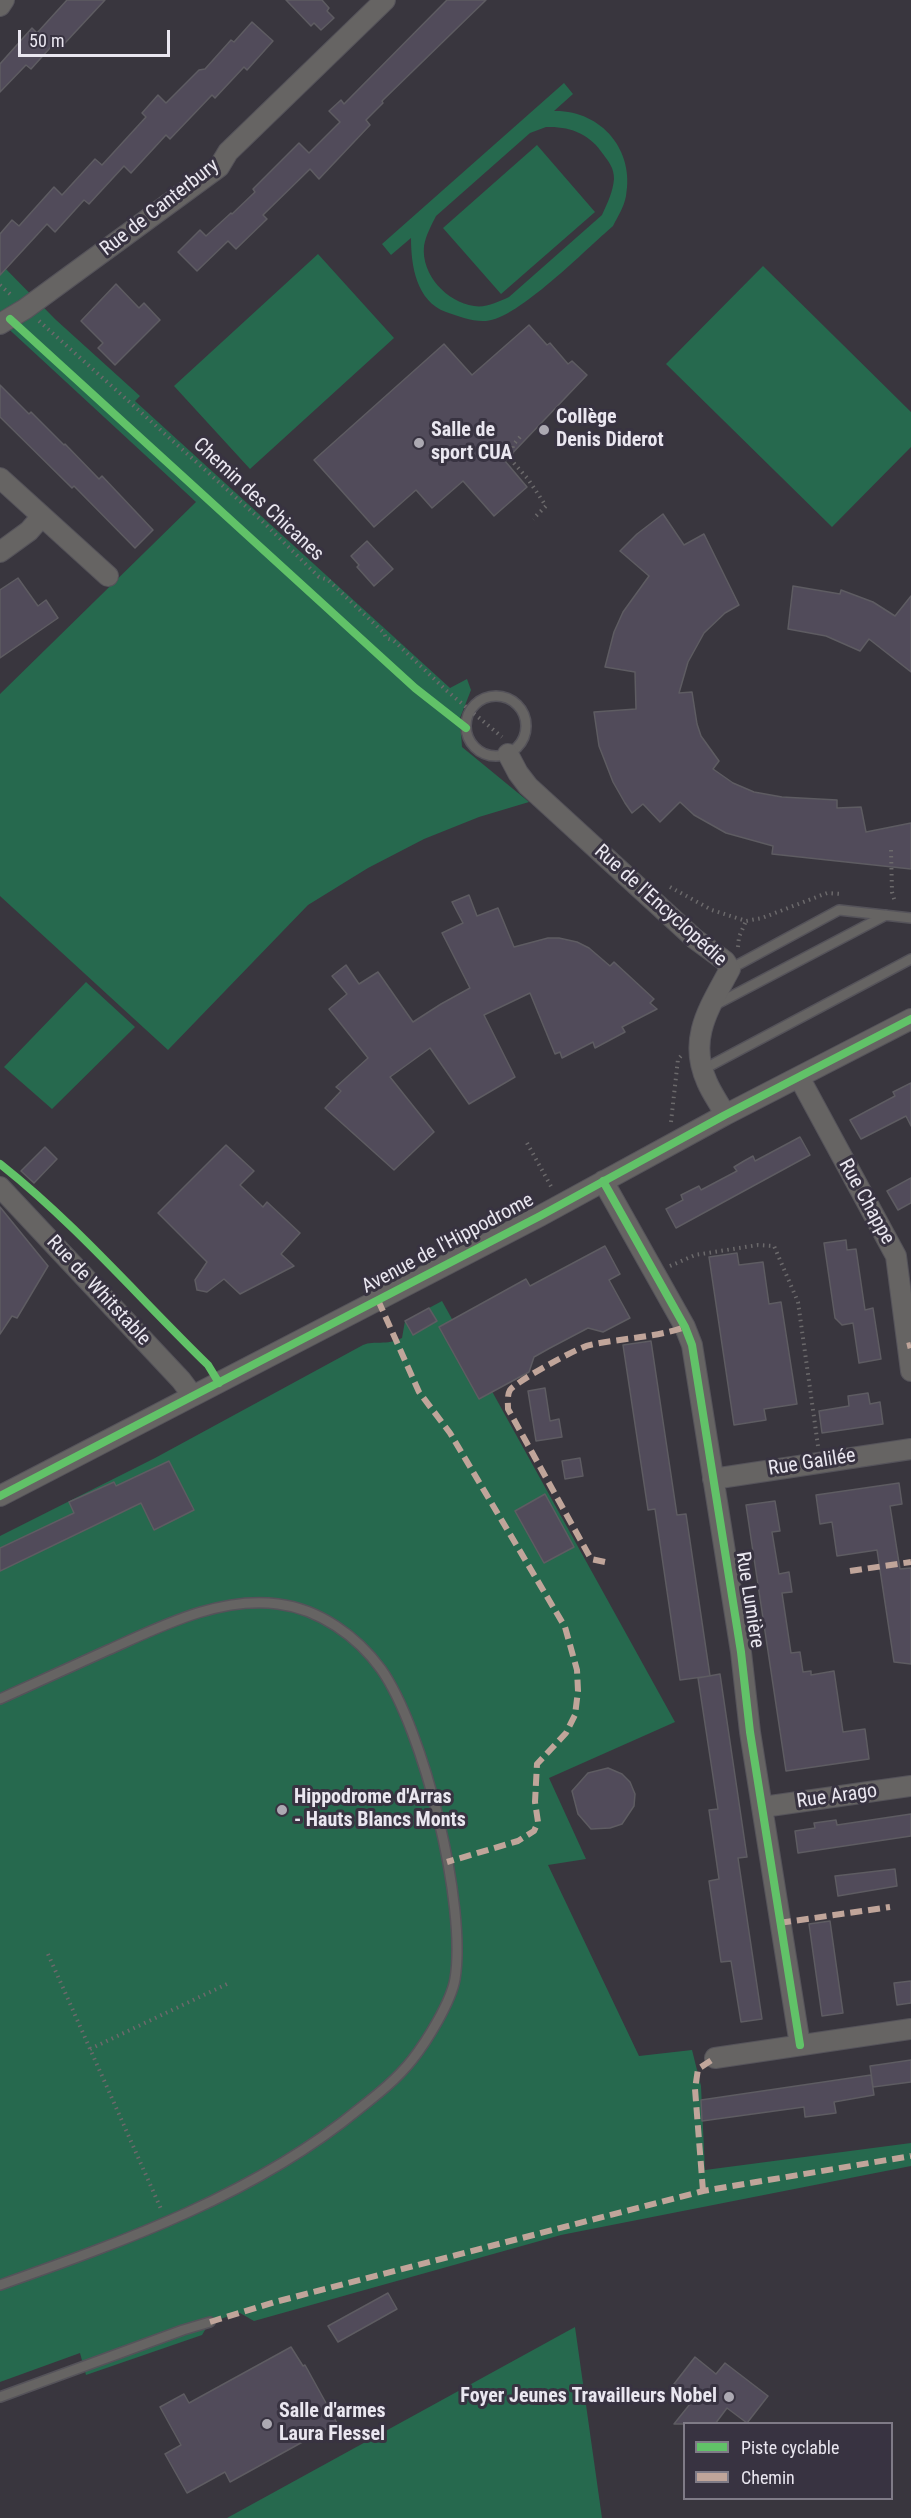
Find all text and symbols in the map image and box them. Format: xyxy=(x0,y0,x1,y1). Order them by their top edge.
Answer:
scale bar xyxy=(21,18,172,56)
text: 50 m xyxy=(29,30,64,51)
street label: Rue de Canterbury xyxy=(96,154,224,262)
place label: Collège Denis Diderot xyxy=(556,406,664,453)
place label: Salle de sport CUA xyxy=(431,419,512,466)
marker: Collège Denis Diderot xyxy=(537,423,551,437)
street label: Chemin des Chicanes xyxy=(188,433,328,567)
marker: Salle de sport CUA xyxy=(412,436,426,450)
street label: Rue de l'Encyclopédie xyxy=(589,840,731,972)
street label: Rue Chappe xyxy=(833,1155,899,1249)
street label: Avenue de l'Hippodrome xyxy=(358,1189,538,1299)
street label: Rue de Whitstable xyxy=(41,1231,155,1351)
street label: Rue Galilée xyxy=(767,1444,857,1482)
street label: Rue Lumière xyxy=(730,1550,768,1650)
street label: Rue Arago xyxy=(795,1779,879,1815)
place label: Hippodrome d'Arras - Hauts Blancs Monts xyxy=(294,1786,466,1833)
marker: Hippodrome d'Arras - Hauts Blancs Monts xyxy=(275,1803,289,1817)
place label: Foyer Jeunes Travailleurs Nobel xyxy=(460,2385,717,2409)
marker: Foyer Jeunes Travailleurs Nobel xyxy=(722,2390,736,2404)
place label: Salle d'armes Laura Flessel xyxy=(279,2400,386,2447)
marker: Salle d'armes Laura Flessel xyxy=(260,2417,274,2431)
legend xyxy=(683,2422,893,2500)
text: Piste cyclable xyxy=(741,2437,839,2458)
text: Chemin xyxy=(741,2467,795,2488)

